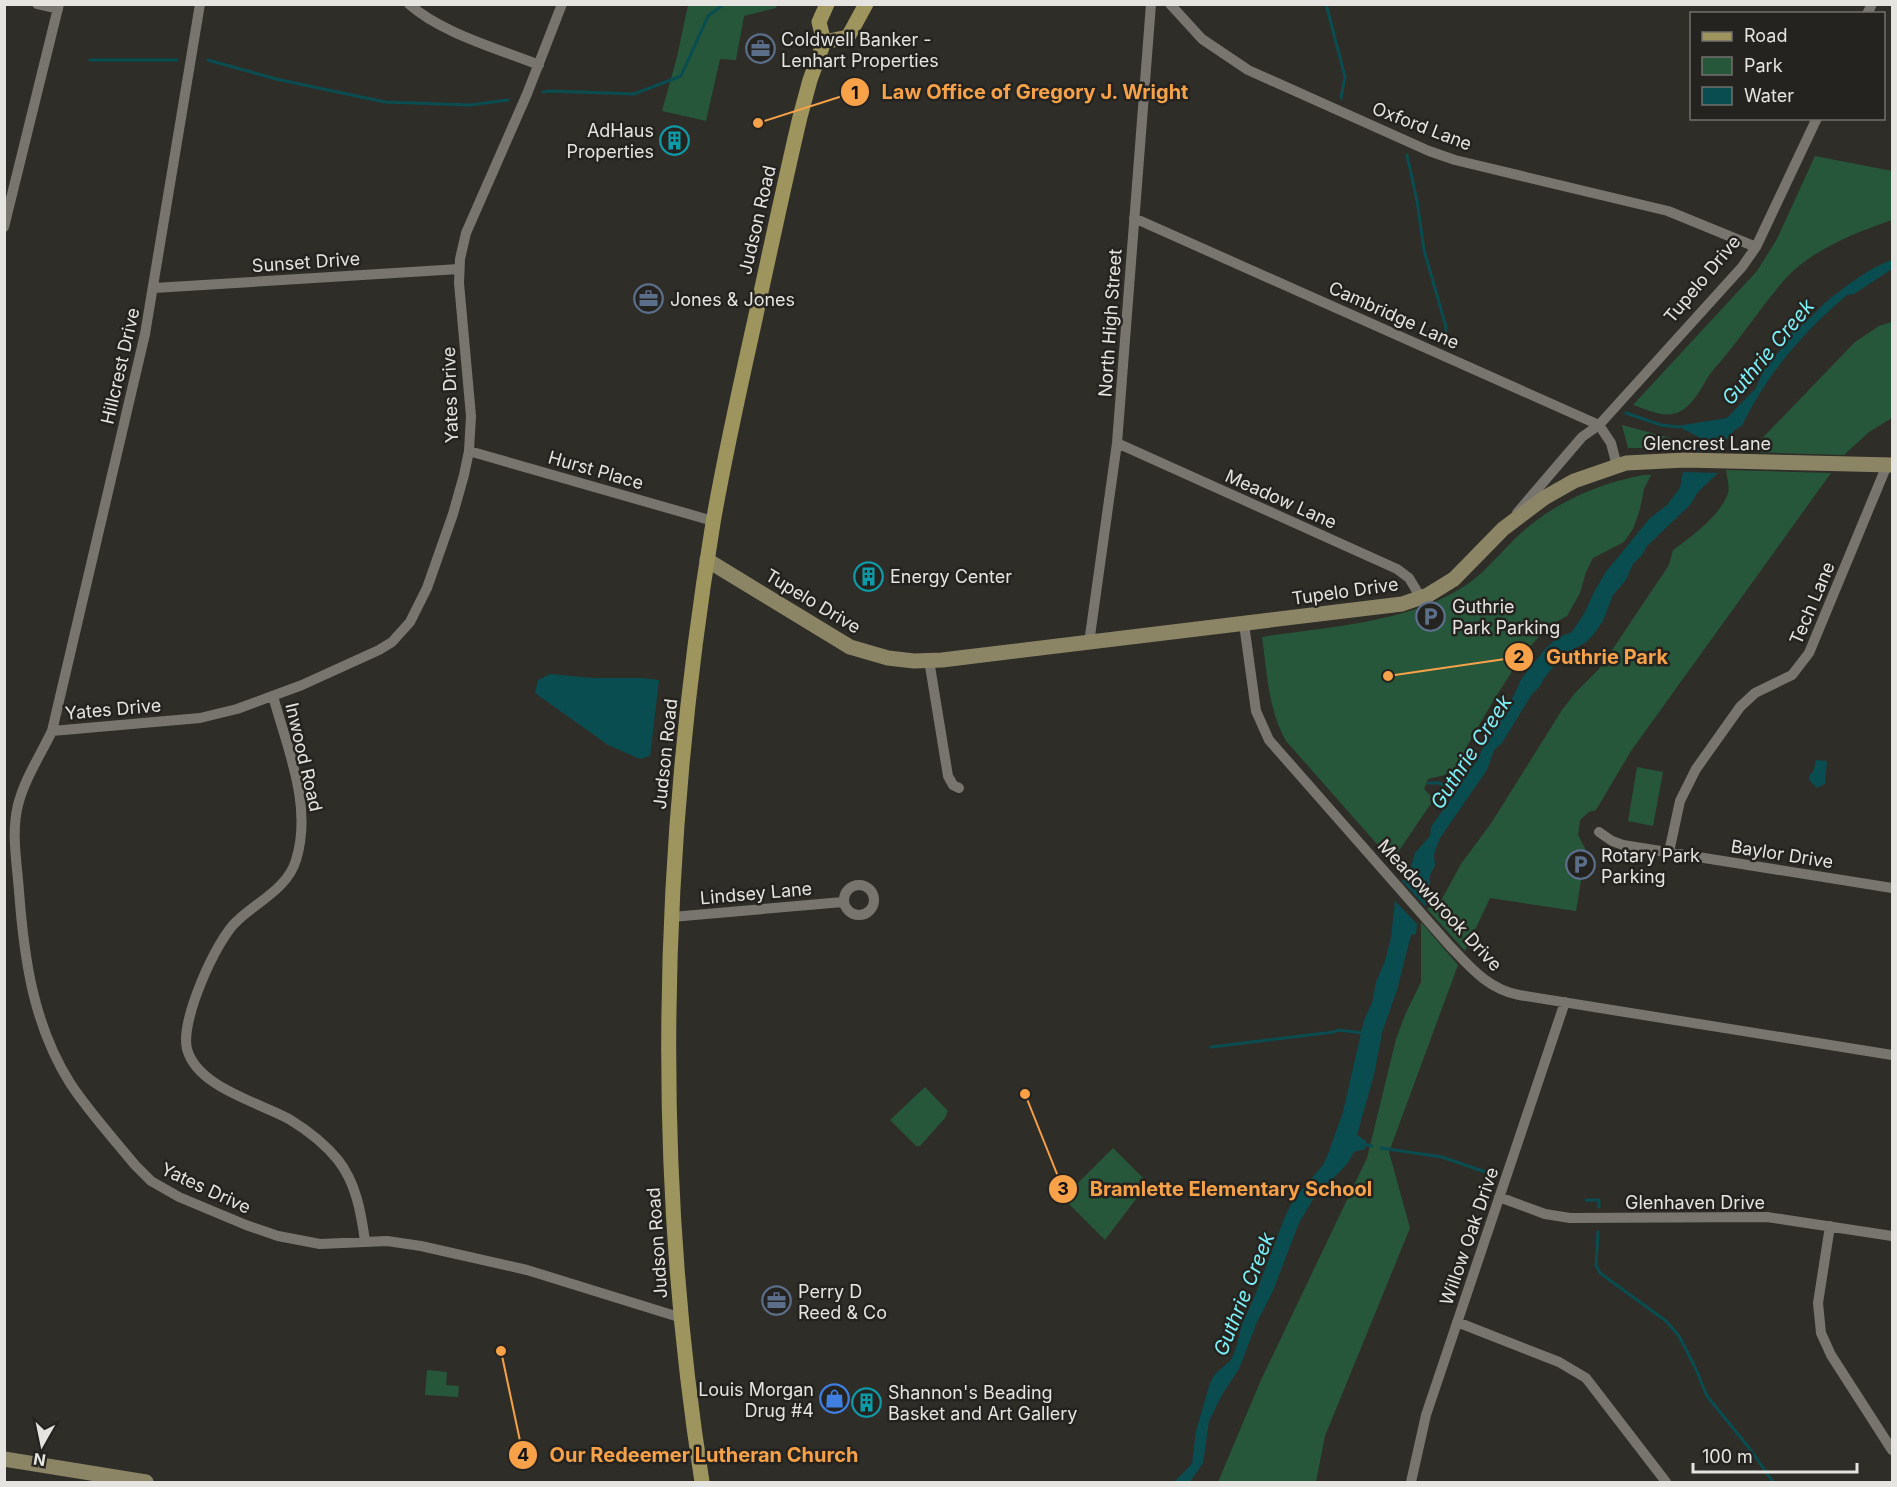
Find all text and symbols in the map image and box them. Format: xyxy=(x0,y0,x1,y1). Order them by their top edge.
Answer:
legend xyxy=(1690,12,1885,120)
text: Road xyxy=(1744,25,1787,46)
place label: Coldwell Banker - Lenhart Properties xyxy=(781,29,939,71)
office icon: Coldwell Banker - Lenhart Properties xyxy=(744,33,776,65)
text: Park xyxy=(1744,55,1783,76)
callout: Law Office of Gregory J. Wright xyxy=(840,73,1201,111)
text: Law Office of Gregory J. Wright xyxy=(882,80,1188,104)
text: 1 xyxy=(851,82,859,103)
text: Water xyxy=(1744,85,1794,106)
street label: Oxford Lane xyxy=(1369,97,1475,155)
place label: AdHaus Properties xyxy=(566,120,654,162)
building icon: AdHaus Properties xyxy=(659,124,691,156)
street label: Judson Road xyxy=(734,163,780,277)
street label: Tupelo Drive xyxy=(1659,231,1745,327)
street label: Sunset Drive xyxy=(251,248,361,276)
street label: North High Street xyxy=(1094,248,1126,398)
street label: Cambridge Lane xyxy=(1326,277,1462,353)
office icon: Jones & Jones xyxy=(633,283,665,315)
place label: Jones & Jones xyxy=(670,289,795,310)
water label: Guthrie Creek xyxy=(1717,293,1820,410)
street label: Hillcrest Drive xyxy=(96,306,144,426)
street label: Yates Drive xyxy=(438,346,462,444)
street label: Glencrest Lane xyxy=(1643,433,1771,454)
street label: Hurst Place xyxy=(546,446,646,494)
street label: Meadow Lane xyxy=(1222,465,1340,533)
street label: Tech Lane xyxy=(1785,558,1839,648)
building icon: Energy Center xyxy=(853,560,885,592)
street label: Tupelo Drive xyxy=(762,564,864,638)
place label: Energy Center xyxy=(890,566,1012,587)
street label: Tupelo Drive xyxy=(1290,573,1400,609)
place label: Guthrie Park Parking xyxy=(1452,596,1560,638)
parking icon: Guthrie Park Parking xyxy=(1415,600,1447,632)
callout: Guthrie Park xyxy=(1504,638,1680,676)
text: Guthrie Park xyxy=(1546,645,1668,669)
text: 2 xyxy=(1513,646,1525,667)
water label: Guthrie Creek xyxy=(1425,690,1517,813)
street label: Yates Drive xyxy=(64,694,162,724)
street label: Judson Road xyxy=(649,698,681,810)
street label: Inwood Road xyxy=(281,701,327,813)
street label: Meadowbrook Drive xyxy=(1374,835,1506,975)
street label: Baylor Drive xyxy=(1729,836,1835,872)
place label: Rotary Park Parking xyxy=(1601,845,1700,887)
parking icon: Rotary Park Parking xyxy=(1564,849,1596,881)
street label: Lindsey Lane xyxy=(699,878,813,908)
street label: Yates Drive xyxy=(158,1158,254,1218)
street label: Willow Oak Drive xyxy=(1436,1164,1502,1308)
callout: Bramlette Elementary School xyxy=(1048,1170,1384,1208)
text: Bramlette Elementary School xyxy=(1090,1177,1372,1201)
text: 3 xyxy=(1057,1178,1069,1199)
street label: Judson Road xyxy=(643,1187,671,1299)
street label: Glenhaven Drive xyxy=(1625,1192,1765,1213)
water label: Guthrie Creek xyxy=(1208,1228,1280,1359)
place label: Perry D Reed & Co xyxy=(798,1281,887,1323)
office icon: Perry D Reed & Co xyxy=(761,1285,793,1317)
place label: Louis Morgan Drug #4 xyxy=(698,1379,814,1421)
place label: Shannon's Beading Basket and Art Gallery xyxy=(888,1382,1077,1424)
shop icon: Louis Morgan Drug #4 xyxy=(819,1383,851,1415)
building icon: Shannon's Beading Basket and Art Gallery xyxy=(851,1386,883,1418)
north arrow xyxy=(12,1415,72,1475)
callout: Our Redeemer Lutheran Church xyxy=(508,1436,871,1474)
scale bar xyxy=(1693,1436,1856,1474)
text: Our Redeemer Lutheran Church xyxy=(550,1443,858,1467)
text: 4 xyxy=(517,1444,529,1465)
text: 100 m xyxy=(1702,1446,1753,1467)
text: N xyxy=(32,1449,47,1471)

